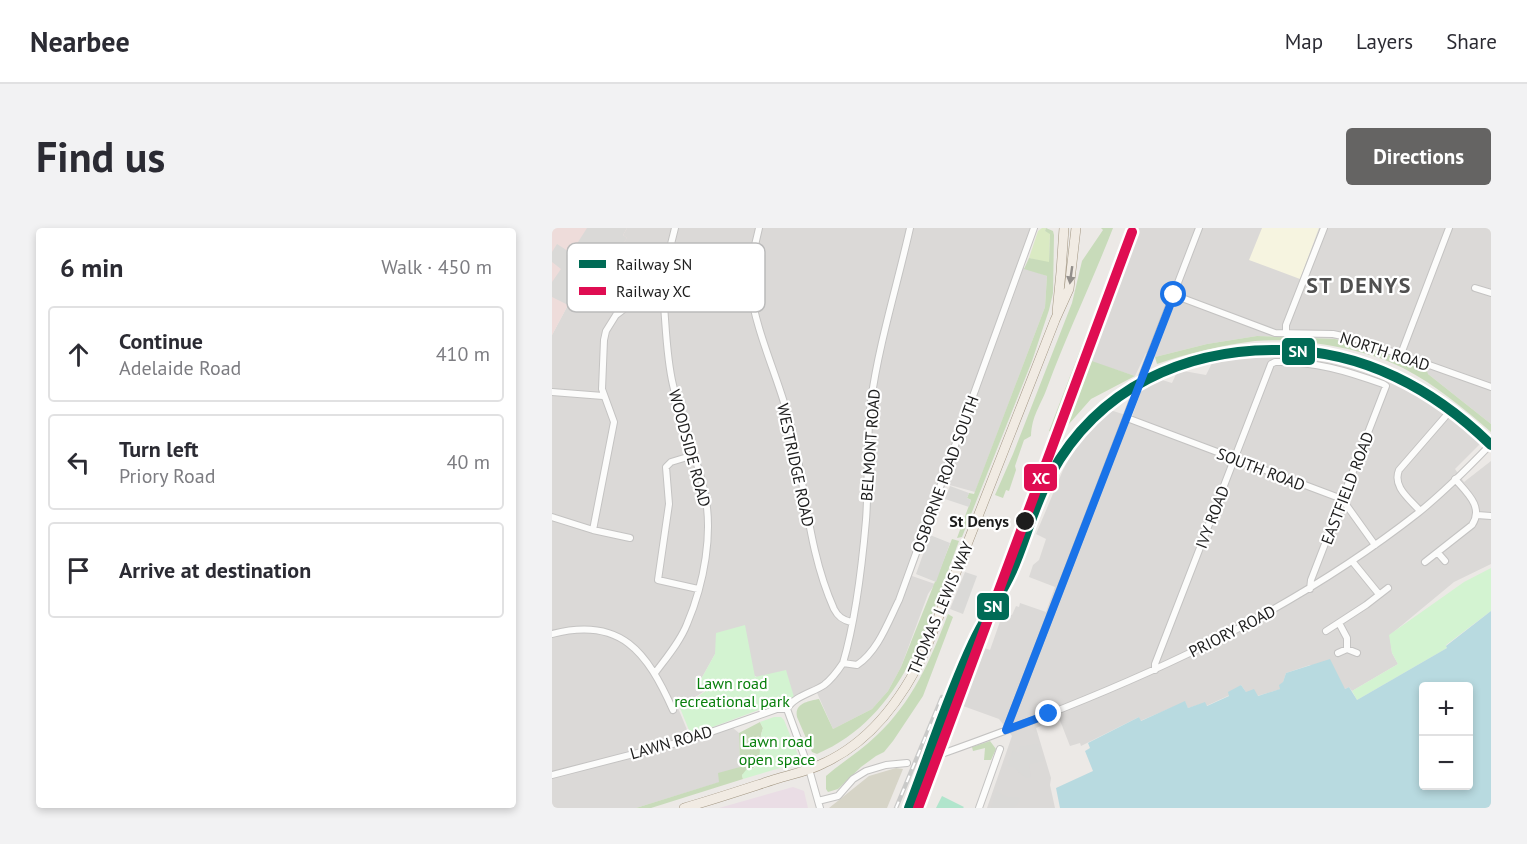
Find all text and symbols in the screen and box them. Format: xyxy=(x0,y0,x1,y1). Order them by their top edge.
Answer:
text: Nearbee xyxy=(30,23,130,60)
text: Map xyxy=(1285,28,1323,55)
text: Layers xyxy=(1356,28,1413,55)
text: Share xyxy=(1446,28,1497,55)
button: Directions xyxy=(1346,128,1491,185)
text: Find us xyxy=(36,129,165,184)
legend xyxy=(567,243,765,312)
text: 6 min xyxy=(60,251,123,284)
text: Walk · 450 m xyxy=(381,254,492,280)
text: Railway SN xyxy=(616,254,692,274)
one-way arrow xyxy=(1067,266,1076,285)
district label: ST DENYS xyxy=(1306,271,1412,299)
text: Railway XC xyxy=(616,281,691,301)
route start xyxy=(1160,281,1186,307)
text: Continue xyxy=(119,327,203,355)
street label: NORTH ROAD xyxy=(1338,327,1432,375)
line badge: SN xyxy=(1281,337,1316,366)
icon: ahead xyxy=(62,338,95,371)
text: 410 m xyxy=(436,341,490,367)
text: SN xyxy=(1289,341,1308,361)
text: Adelaide Road xyxy=(119,355,241,381)
street label: WOODSIDE ROAD xyxy=(665,387,715,509)
street label: BELMONT ROAD xyxy=(856,388,884,502)
street label: OSBORNE ROAD SOUTH xyxy=(907,393,983,555)
street label: WESTRIDGE ROAD xyxy=(773,401,819,529)
street label: EASTFIELD ROAD xyxy=(1316,429,1378,547)
text: Turn left xyxy=(119,435,199,463)
street label: SOUTH ROAD xyxy=(1214,443,1308,495)
icon: left xyxy=(62,446,95,479)
text: 40 m xyxy=(447,449,490,475)
text: Priory Road xyxy=(119,463,215,489)
line badge: XC xyxy=(1023,463,1058,492)
text: XC xyxy=(1032,468,1050,488)
street label: IVY ROAD xyxy=(1191,483,1233,551)
marker: St Denys xyxy=(1014,510,1036,532)
place label: St Denys xyxy=(949,511,1009,531)
street label: THOMAS LEWIS WAY xyxy=(903,538,977,678)
icon: arrive xyxy=(62,554,95,587)
text: Arrive at destination xyxy=(119,556,311,584)
line badge: SN xyxy=(976,592,1010,621)
text: SN xyxy=(984,596,1003,616)
street label: PRIORY ROAD xyxy=(1185,601,1279,661)
park label: Lawn road recreational park xyxy=(674,673,790,711)
map controls xyxy=(1419,682,1473,790)
button: + xyxy=(1419,682,1473,736)
route end xyxy=(1035,700,1061,726)
street label: LAWN ROAD xyxy=(628,721,714,763)
park label: Lawn road open space xyxy=(739,731,815,769)
button: − xyxy=(1419,736,1473,790)

